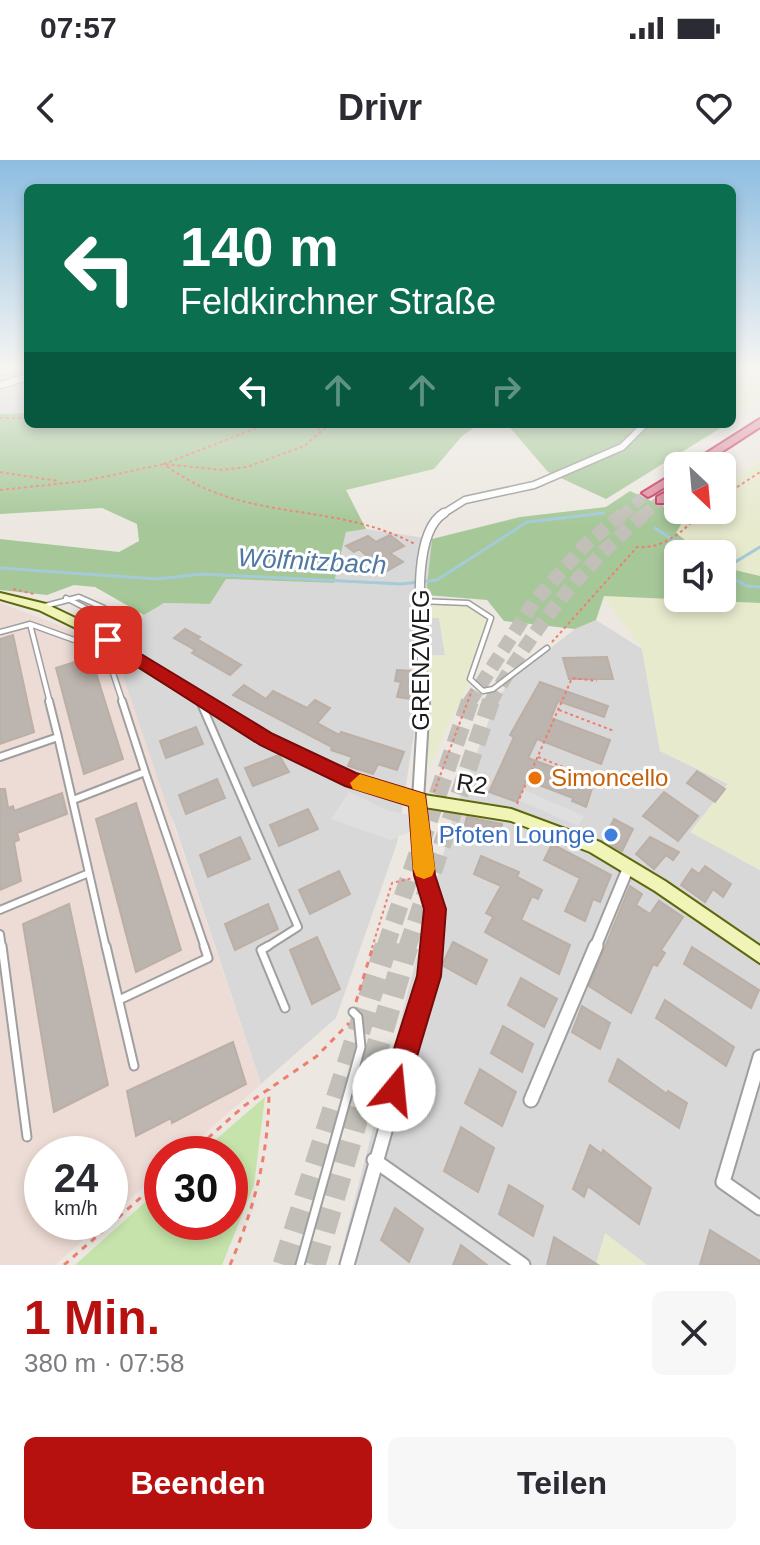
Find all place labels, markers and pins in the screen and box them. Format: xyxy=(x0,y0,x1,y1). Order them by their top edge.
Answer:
pin xyxy=(74,606,142,674)
place label: Simoncello xyxy=(551,764,668,791)
marker: Simoncello xyxy=(526,769,544,787)
place label: Pfoten Lounge xyxy=(439,821,595,848)
marker: Pfoten Lounge xyxy=(602,826,620,844)

